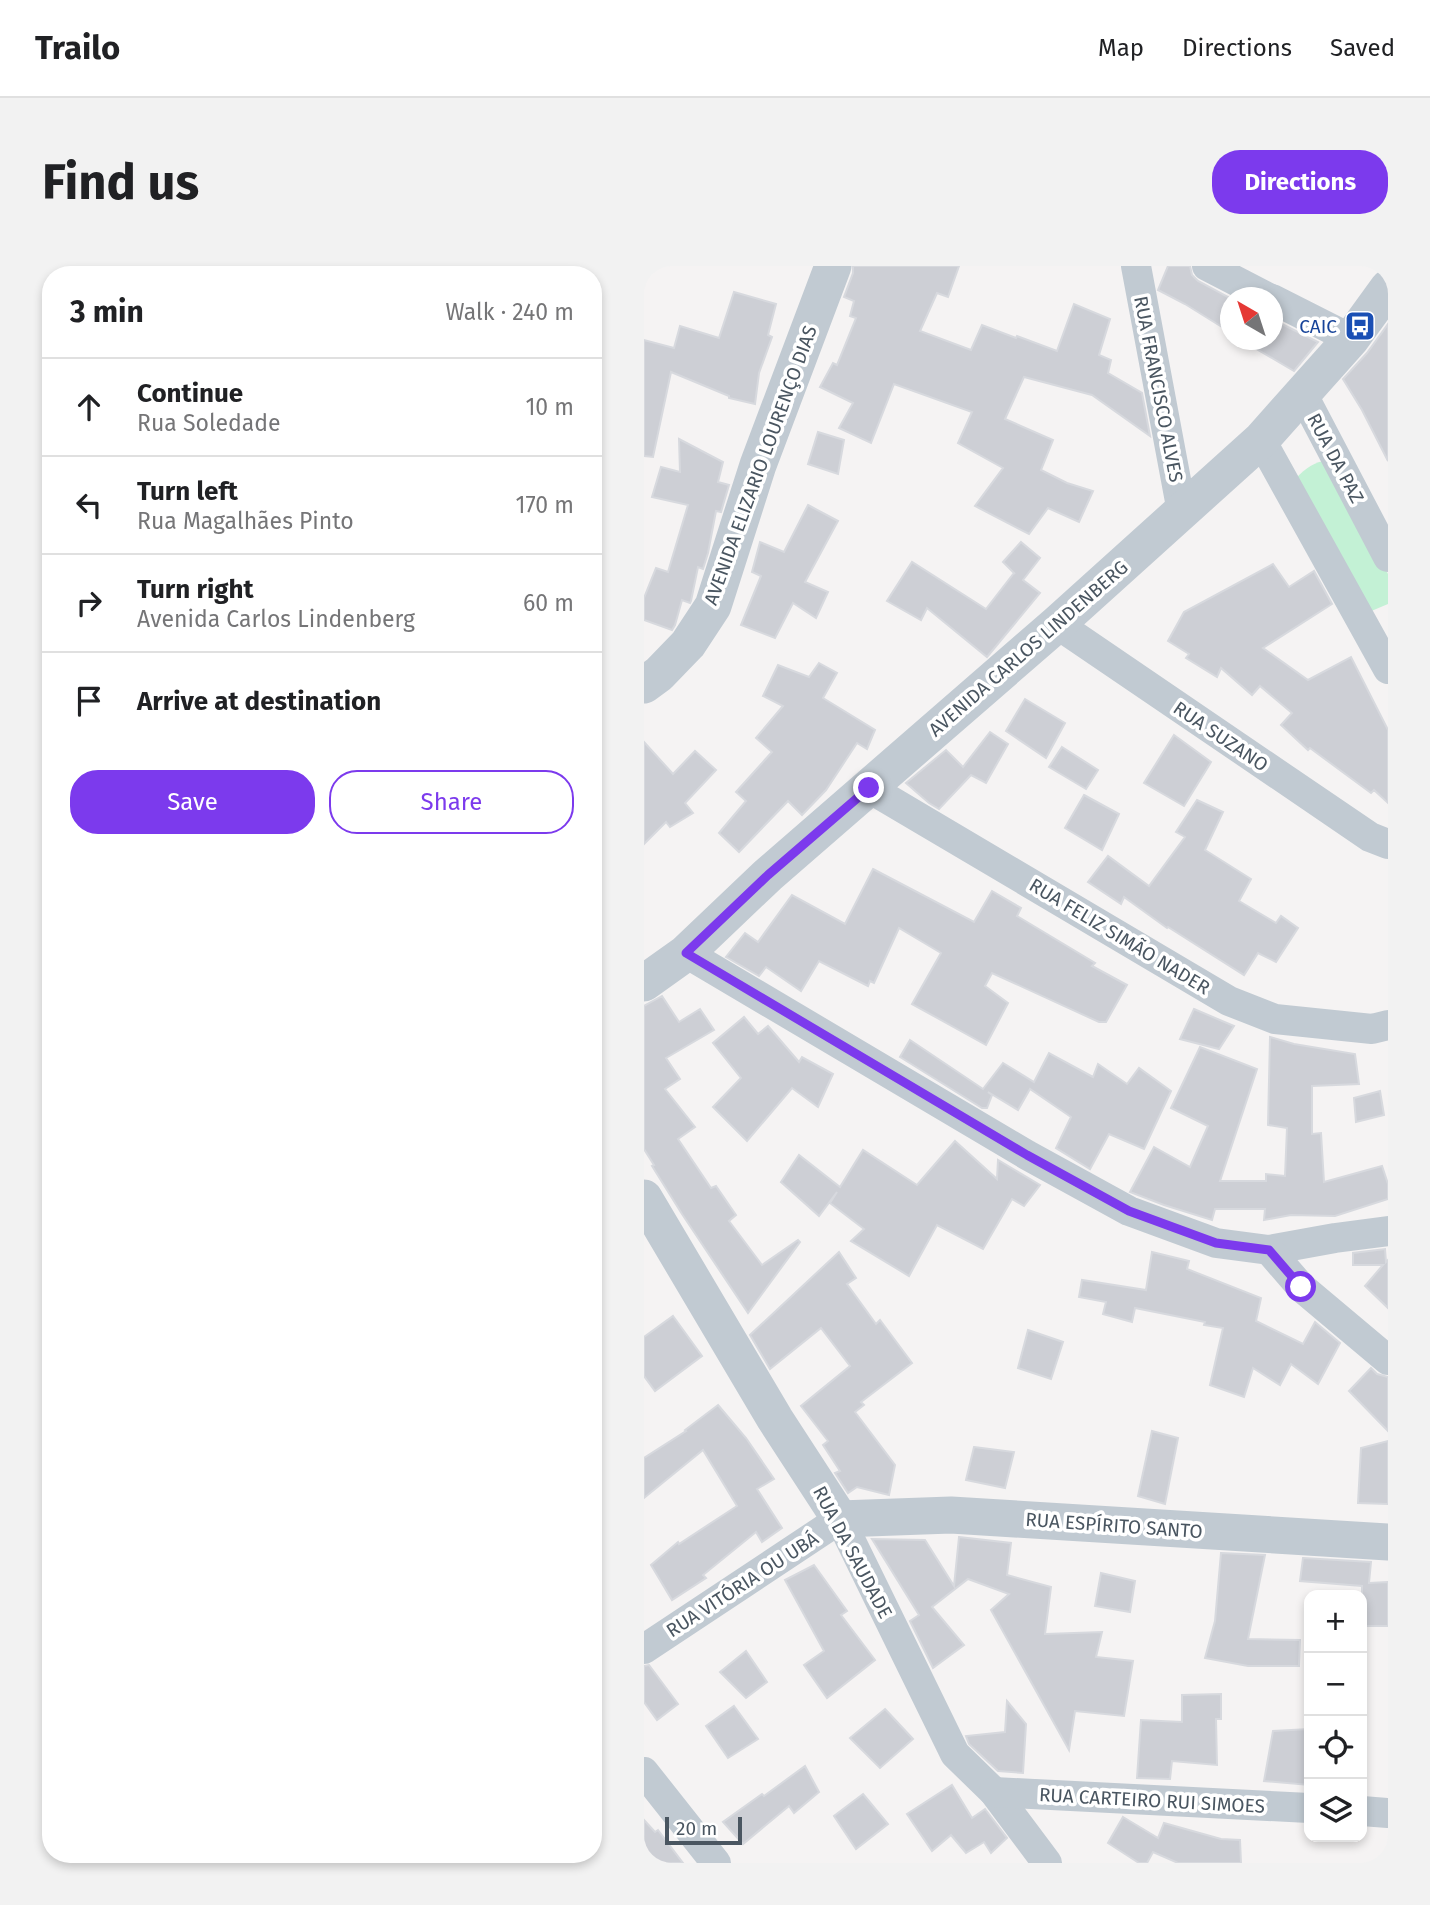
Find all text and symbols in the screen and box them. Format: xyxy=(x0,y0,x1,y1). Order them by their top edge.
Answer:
text: Trailo xyxy=(35,28,120,68)
text: Map xyxy=(1098,34,1144,62)
text: Directions xyxy=(1182,34,1292,62)
text: Saved xyxy=(1330,34,1395,62)
button: Directions xyxy=(1212,150,1388,214)
text: Find us xyxy=(42,153,199,212)
north arrow xyxy=(1220,287,1283,350)
text: 3 min xyxy=(70,294,144,330)
street label: RUA FRANCISCO ALVES xyxy=(1129,294,1188,484)
text: Walk · 240 m xyxy=(446,298,574,326)
bus stop icon: CAIC xyxy=(1343,309,1377,343)
place label: CAIC xyxy=(1299,315,1337,338)
street label: AVENIDA ELIZARIO LOURENÇO DIAS xyxy=(699,322,822,608)
text: Continue xyxy=(137,378,243,409)
icon: ahead xyxy=(70,388,108,426)
text: 10 m xyxy=(525,393,574,421)
text: Rua Soledade xyxy=(137,409,281,437)
street label: RUA DA PAZ xyxy=(1302,409,1369,507)
text: Turn left xyxy=(137,476,238,507)
icon: left xyxy=(70,486,108,524)
text: 170 m xyxy=(515,491,574,519)
text: Rua Magalhães Pinto xyxy=(137,507,354,535)
street label: AVENIDA CARLOS LINDENBERG xyxy=(924,556,1133,741)
text: Turn right xyxy=(137,574,254,605)
icon: right xyxy=(70,584,108,622)
text: 60 m xyxy=(523,589,574,617)
text: Avenida Carlos Lindenberg xyxy=(137,605,415,633)
icon: arrive xyxy=(70,682,108,720)
text: Arrive at destination xyxy=(137,686,381,717)
street label: RUA SUZANO xyxy=(1169,696,1272,777)
button: Save xyxy=(70,770,315,834)
button: Share xyxy=(329,770,574,834)
route end xyxy=(853,772,884,803)
street label: RUA FELIZ SIMÃO NADER xyxy=(1025,873,1215,1000)
route start xyxy=(1285,1271,1316,1302)
street label: RUA DA SAUDADE xyxy=(808,1482,897,1622)
street label: RUA ESPÍRITO SANTO xyxy=(1025,1508,1203,1543)
street label: RUA VITÓRIA OU UBÁ xyxy=(662,1527,823,1642)
map controls xyxy=(1304,1590,1367,1842)
button: + xyxy=(1304,1590,1367,1653)
button: − xyxy=(1304,1653,1367,1716)
button: locate xyxy=(1304,1716,1367,1779)
button: layers xyxy=(1304,1779,1367,1842)
street label: RUA CARTEIRO RUI SIMOES xyxy=(1039,1783,1265,1818)
scale bar xyxy=(665,1814,742,1846)
text: 20 m xyxy=(676,1817,717,1840)

